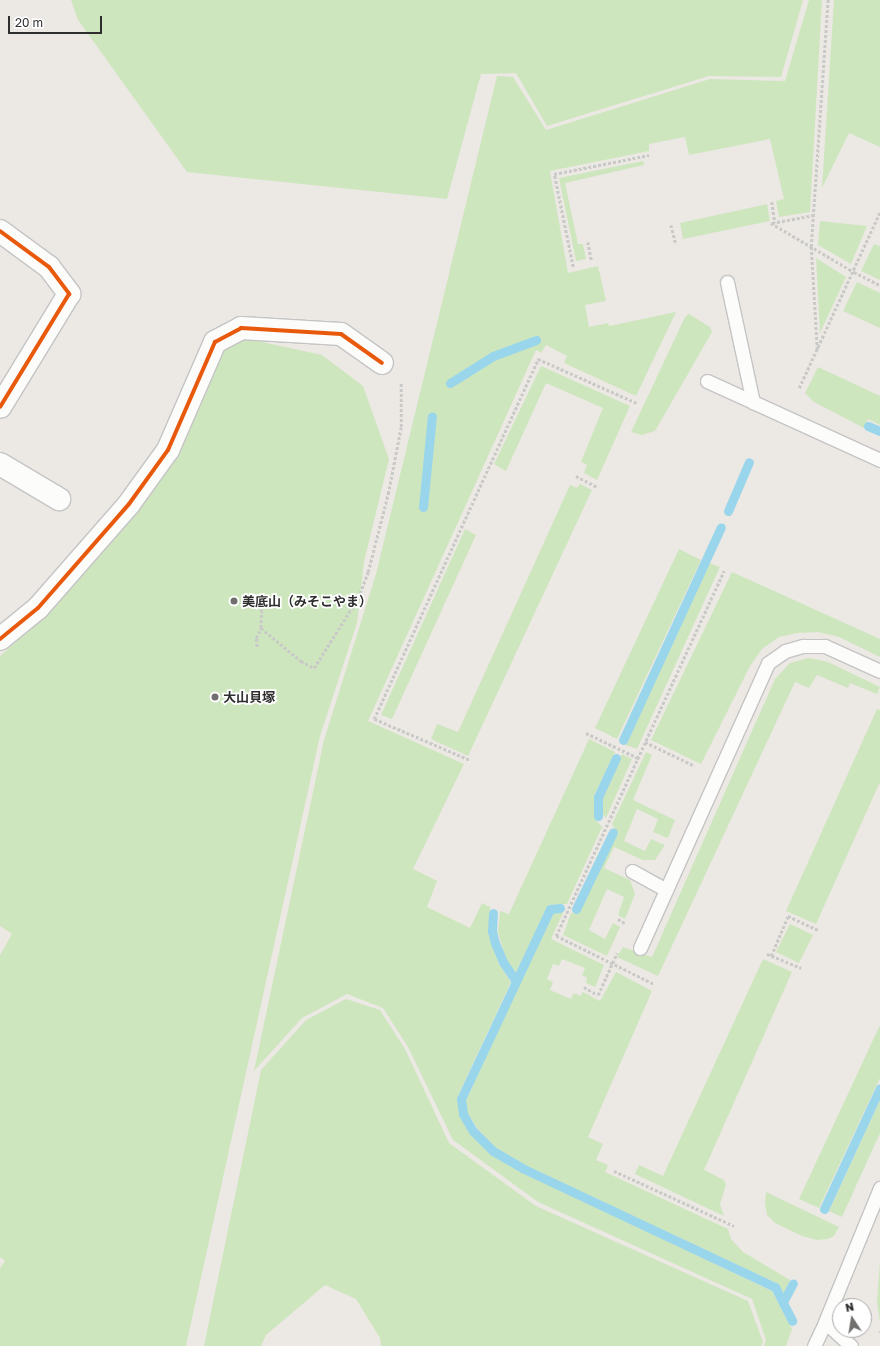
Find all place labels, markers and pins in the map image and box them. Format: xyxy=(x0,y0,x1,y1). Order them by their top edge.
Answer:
place label: 美底山（みそこやま） xyxy=(242,593,372,609)
marker: 美底山（みそこやま） xyxy=(229,596,239,606)
place label: 大山貝塚 xyxy=(223,689,275,705)
marker: 大山貝塚 xyxy=(210,692,220,702)

